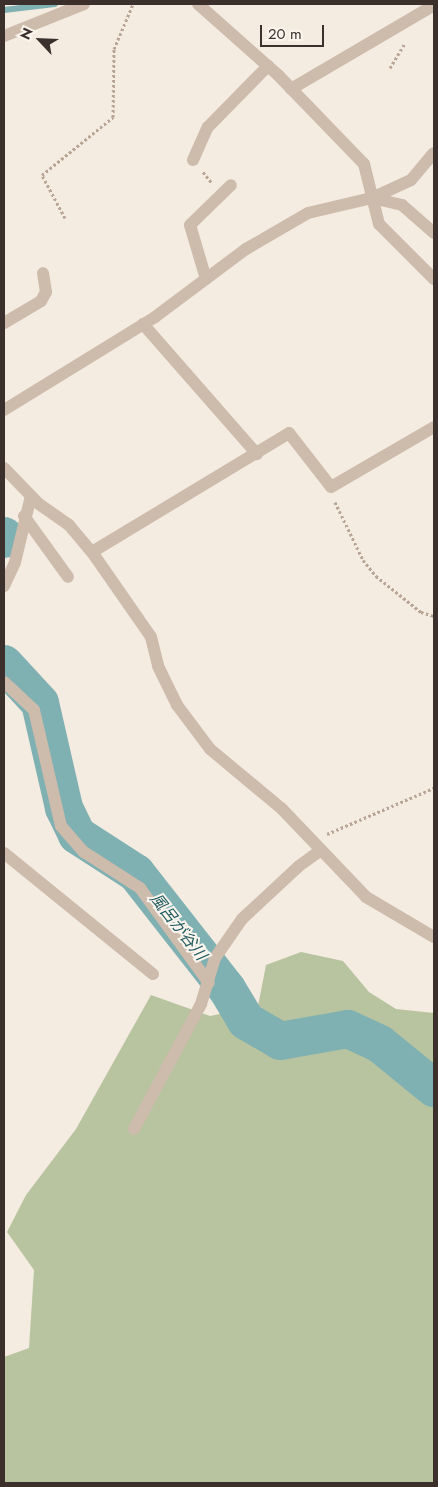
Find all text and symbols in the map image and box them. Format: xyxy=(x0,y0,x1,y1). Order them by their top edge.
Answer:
north arrow xyxy=(15,15,65,65)
scale bar xyxy=(263,15,327,47)
text: 20 m xyxy=(268,23,302,45)
text: N xyxy=(15,24,38,43)
water label: 風呂が谷川 xyxy=(146,890,210,964)

